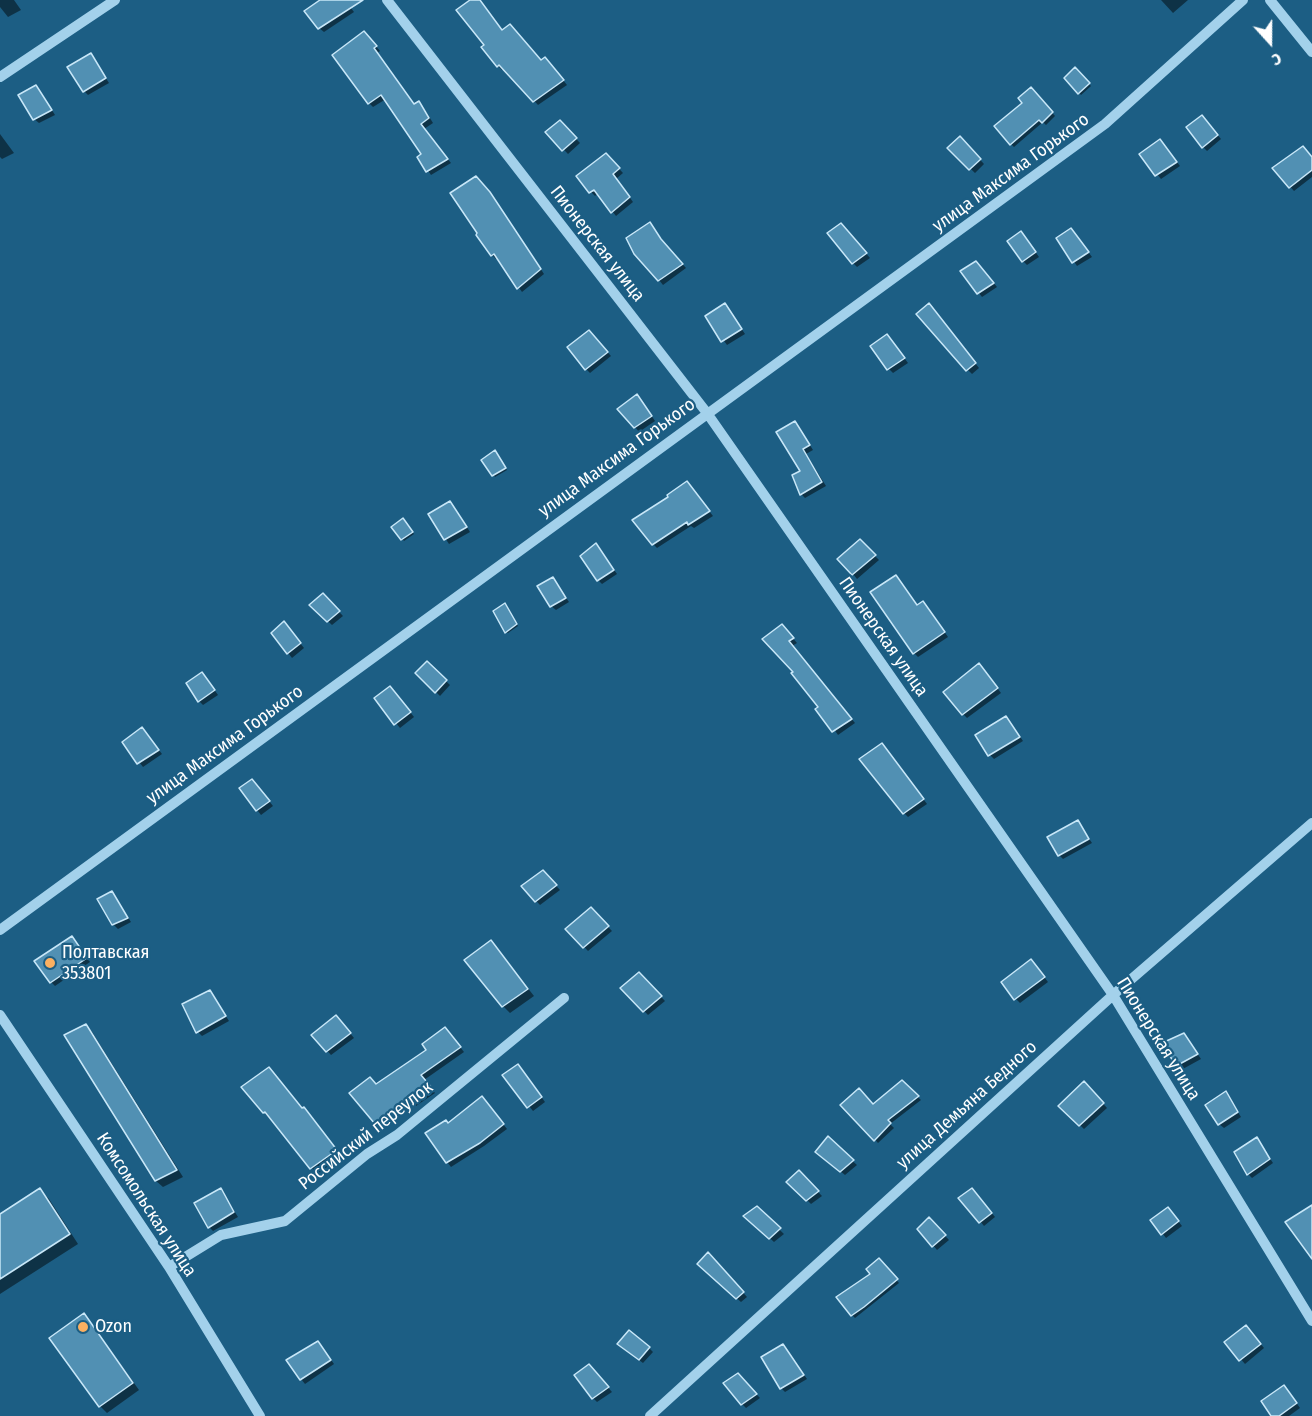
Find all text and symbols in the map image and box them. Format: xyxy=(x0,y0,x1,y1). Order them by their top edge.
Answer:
north arrow xyxy=(1240,12,1300,72)
text: С xyxy=(1269,49,1284,70)
street label: улица Максима Горького xyxy=(929,109,1093,237)
street label: Пионерская улица xyxy=(545,182,649,306)
street label: улица Максима Горького xyxy=(535,394,699,522)
street label: Пионерская улица xyxy=(834,573,932,701)
street label: улица Максима Горького xyxy=(143,681,307,809)
place label: Полтавская 353801 xyxy=(62,942,149,984)
marker: Полтавская 353801 xyxy=(43,956,57,970)
street label: Пионерская улица xyxy=(1111,973,1205,1105)
street label: улица Демьяна Бедного xyxy=(892,1036,1042,1174)
street label: Российский переулок xyxy=(295,1077,437,1195)
street label: Комсомольская улица xyxy=(91,1129,201,1281)
place label: Ozon xyxy=(95,1316,132,1338)
marker: Ozon xyxy=(76,1320,90,1334)

